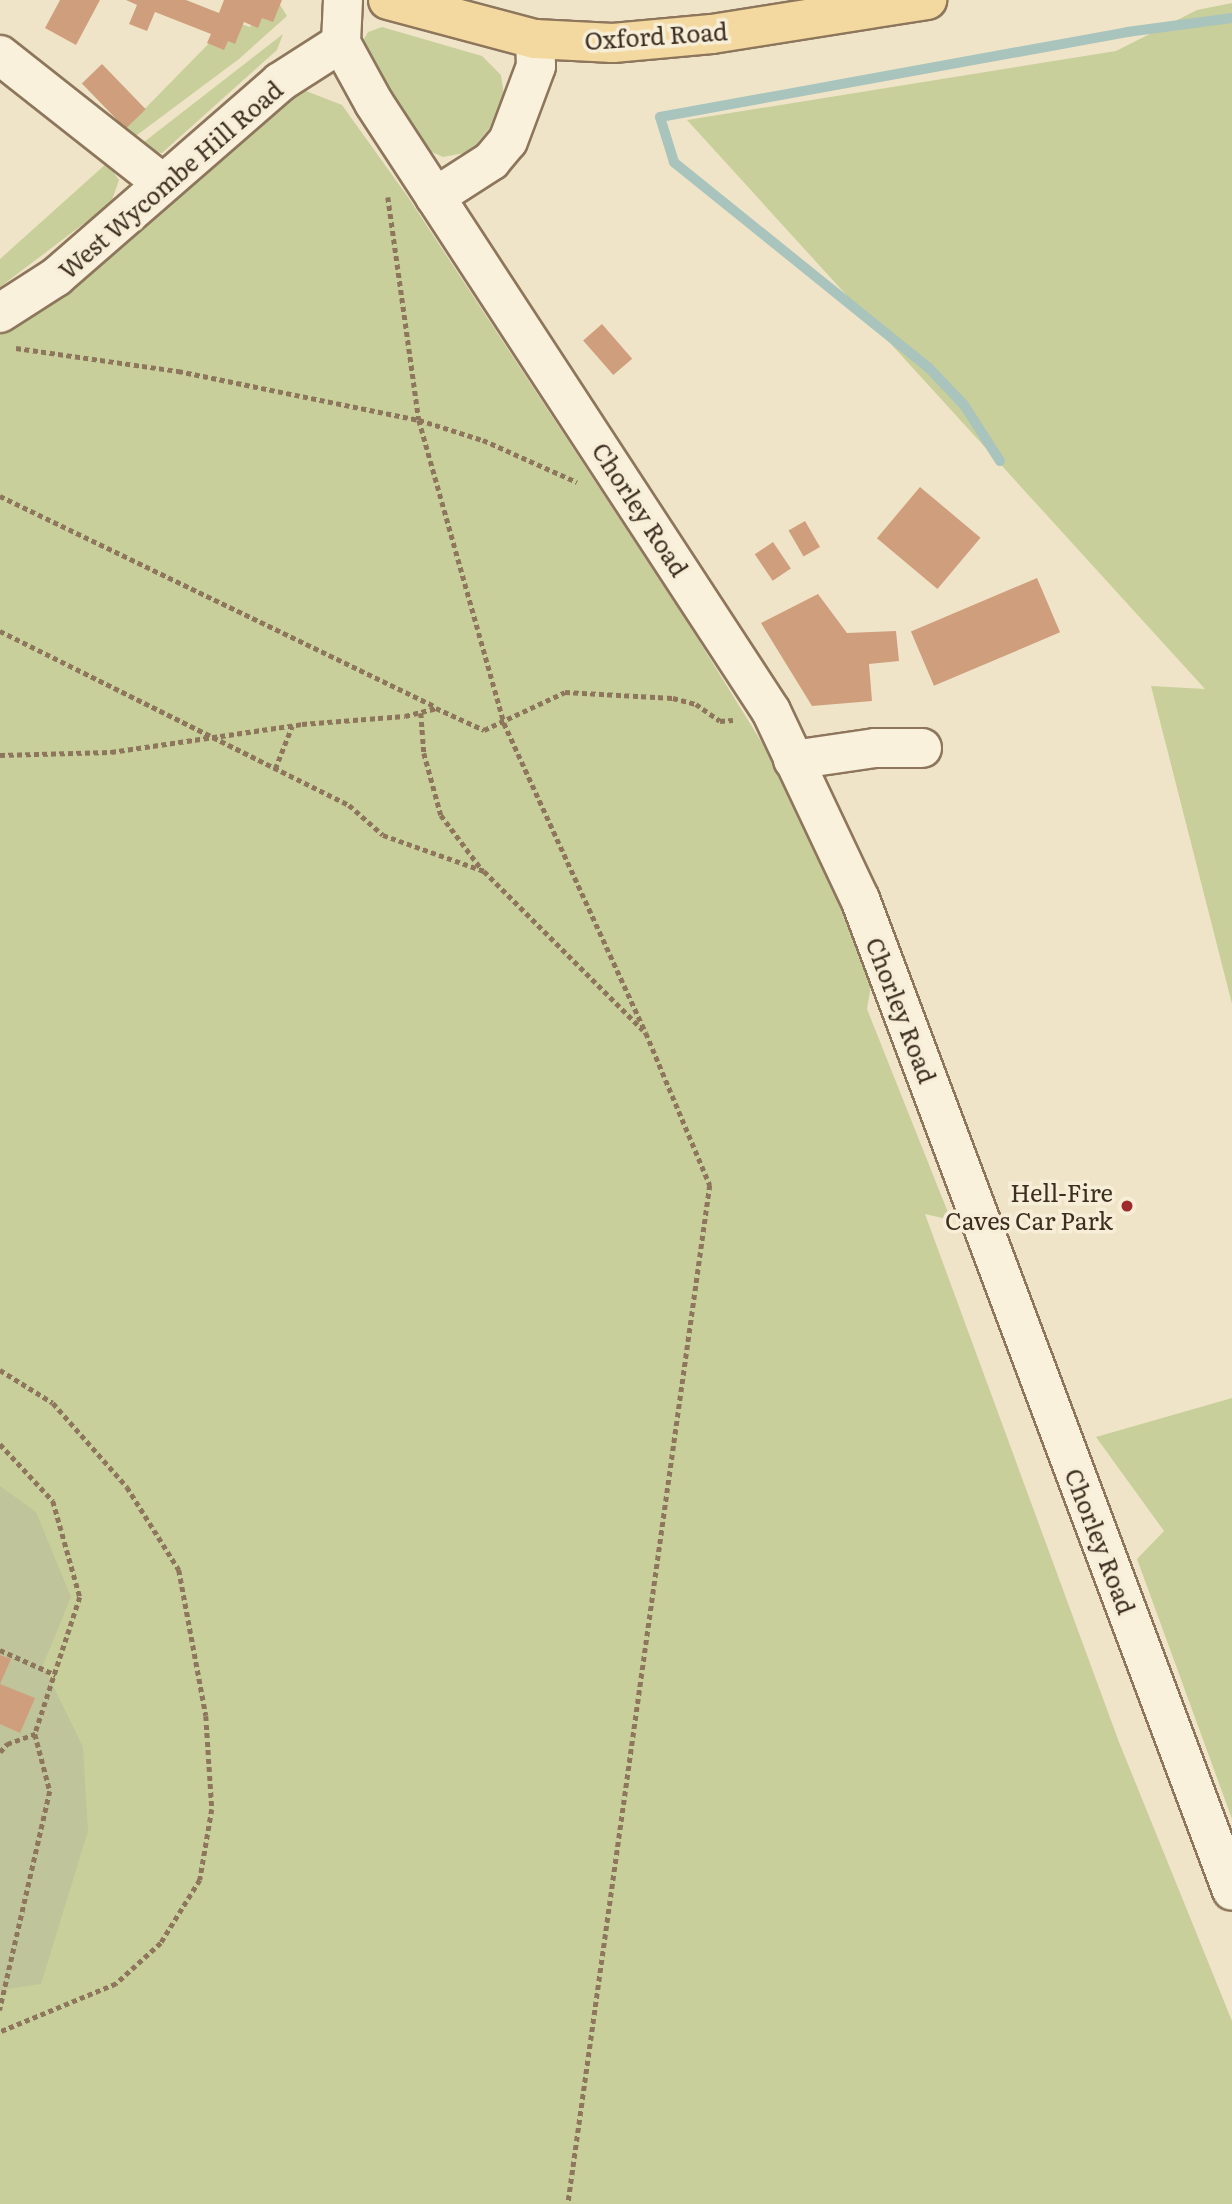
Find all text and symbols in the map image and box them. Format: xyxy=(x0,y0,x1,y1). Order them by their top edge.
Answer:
street label: Oxford Road xyxy=(583,16,729,54)
street label: West Wycombe Hill Road xyxy=(52,74,288,284)
street label: Chorley Road xyxy=(587,437,695,581)
street label: Chorley Road xyxy=(861,933,943,1087)
place label: Hell-Fire Caves Car Park xyxy=(945,1178,1113,1234)
marker: Hell-Fire Caves Car Park xyxy=(1119,1198,1135,1214)
street label: Chorley Road xyxy=(1060,1464,1142,1618)

